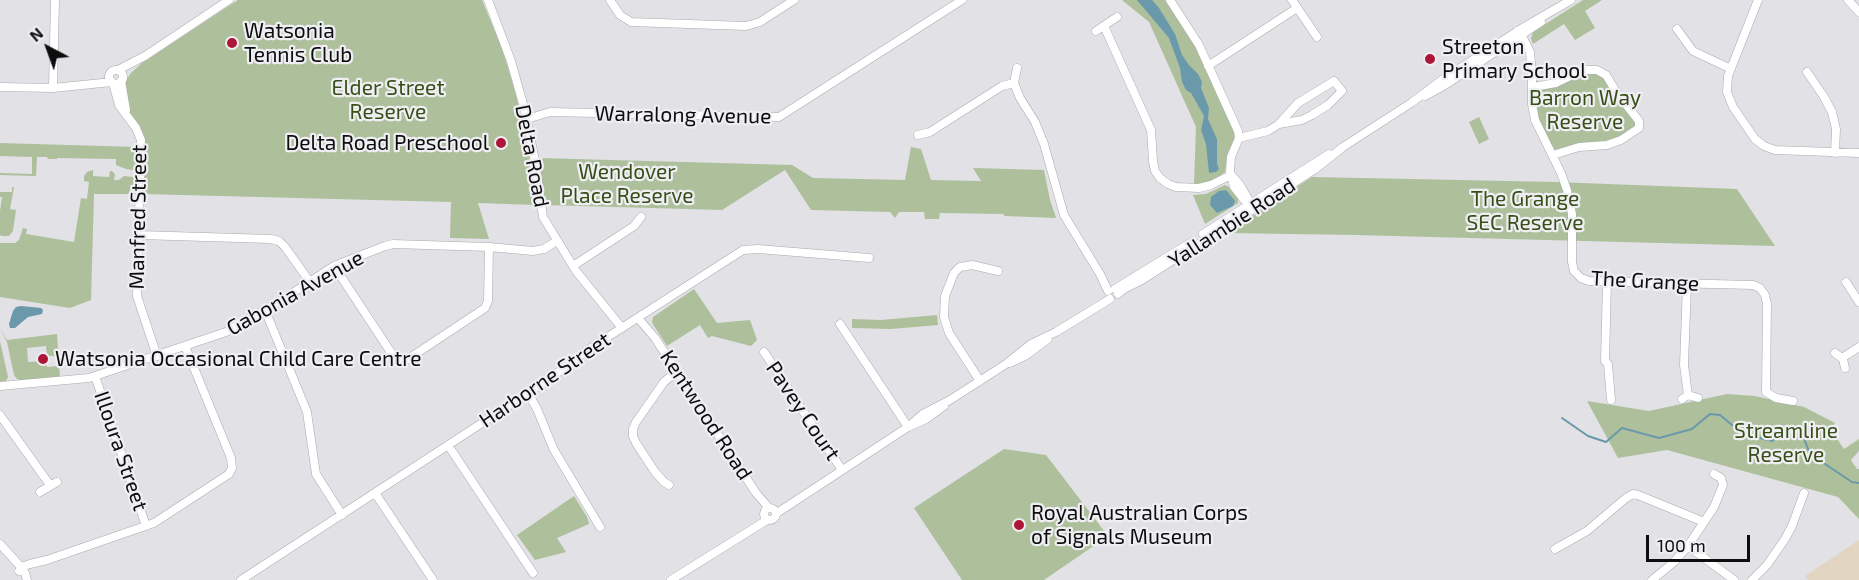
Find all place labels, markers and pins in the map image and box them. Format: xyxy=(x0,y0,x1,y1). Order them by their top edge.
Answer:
place label: Watsonia Tennis Club xyxy=(244,18,352,68)
place label: Streeton Primary School xyxy=(1442,34,1587,84)
marker: Watsonia Tennis Club xyxy=(225,36,239,50)
marker: Streeton Primary School xyxy=(1423,52,1437,66)
place label: Delta Road Preschool xyxy=(285,130,489,156)
marker: Delta Road Preschool xyxy=(494,136,508,150)
place label: Watsonia Occasional Child Care Centre xyxy=(55,346,422,372)
marker: Watsonia Occasional Child Care Centre xyxy=(36,352,50,366)
place label: Royal Australian Corps of Signals Museum xyxy=(1031,500,1248,550)
marker: Royal Australian Corps of Signals Museum xyxy=(1012,518,1026,532)

